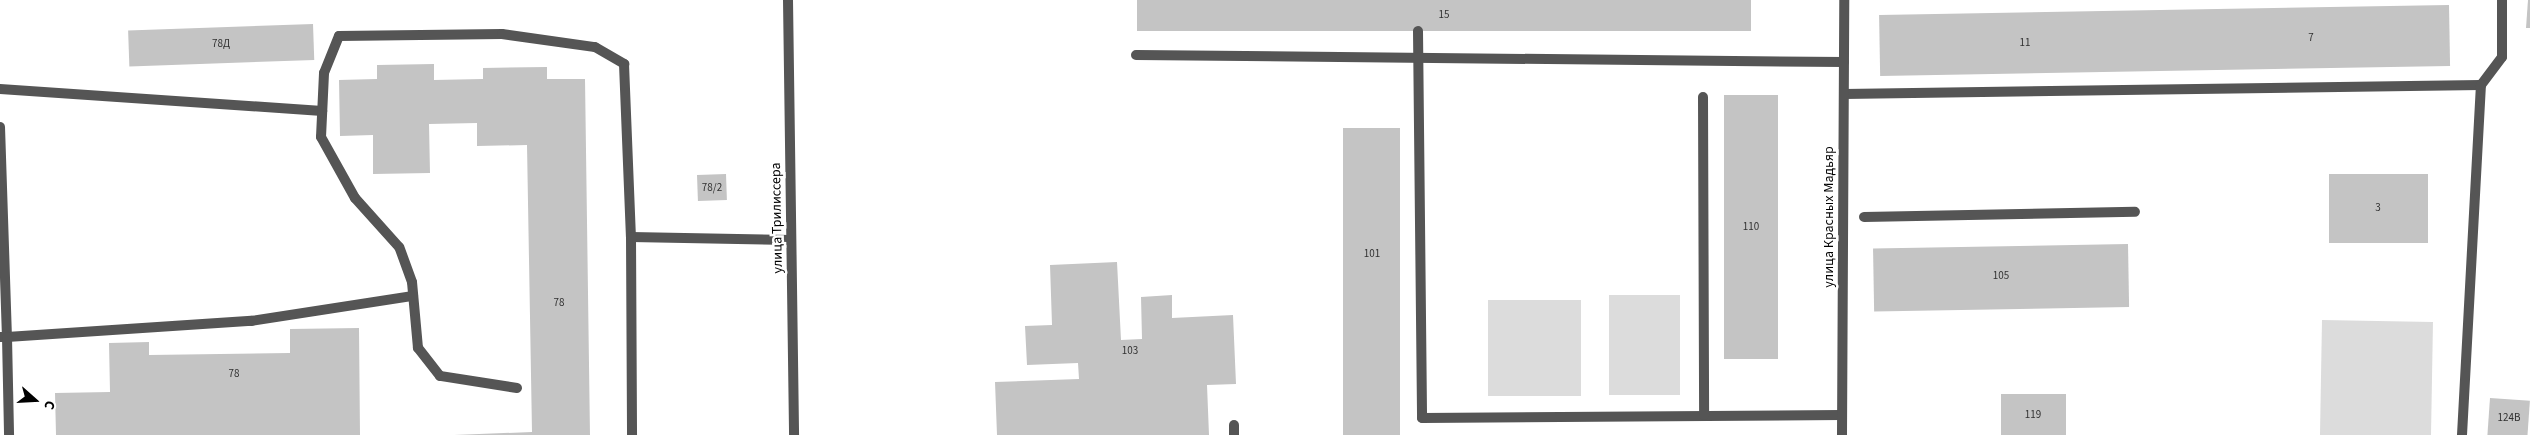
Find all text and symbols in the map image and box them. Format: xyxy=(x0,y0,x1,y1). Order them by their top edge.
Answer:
house number: 15 xyxy=(1439,8,1449,22)
house number: 7 xyxy=(2308,31,2314,45)
house number: 11 xyxy=(2020,36,2030,50)
house number: 78Д xyxy=(212,37,230,51)
street label: улица Красных Мадьяр xyxy=(1821,146,1837,288)
street label: улица Трилиссера xyxy=(768,162,786,274)
house number: 78/2 xyxy=(702,181,722,195)
house number: 3 xyxy=(2375,201,2381,215)
house number: 110 xyxy=(1743,220,1759,234)
house number: 101 xyxy=(1364,247,1380,261)
house number: 105 xyxy=(1993,269,2009,283)
house number: 78 xyxy=(554,296,564,310)
house number: 103 xyxy=(1122,344,1138,358)
house number: 78 xyxy=(229,367,239,381)
north arrow xyxy=(10,375,60,425)
text: С xyxy=(38,398,60,412)
house number: 119 xyxy=(2025,408,2041,422)
house number: 124В xyxy=(2498,411,2520,425)

